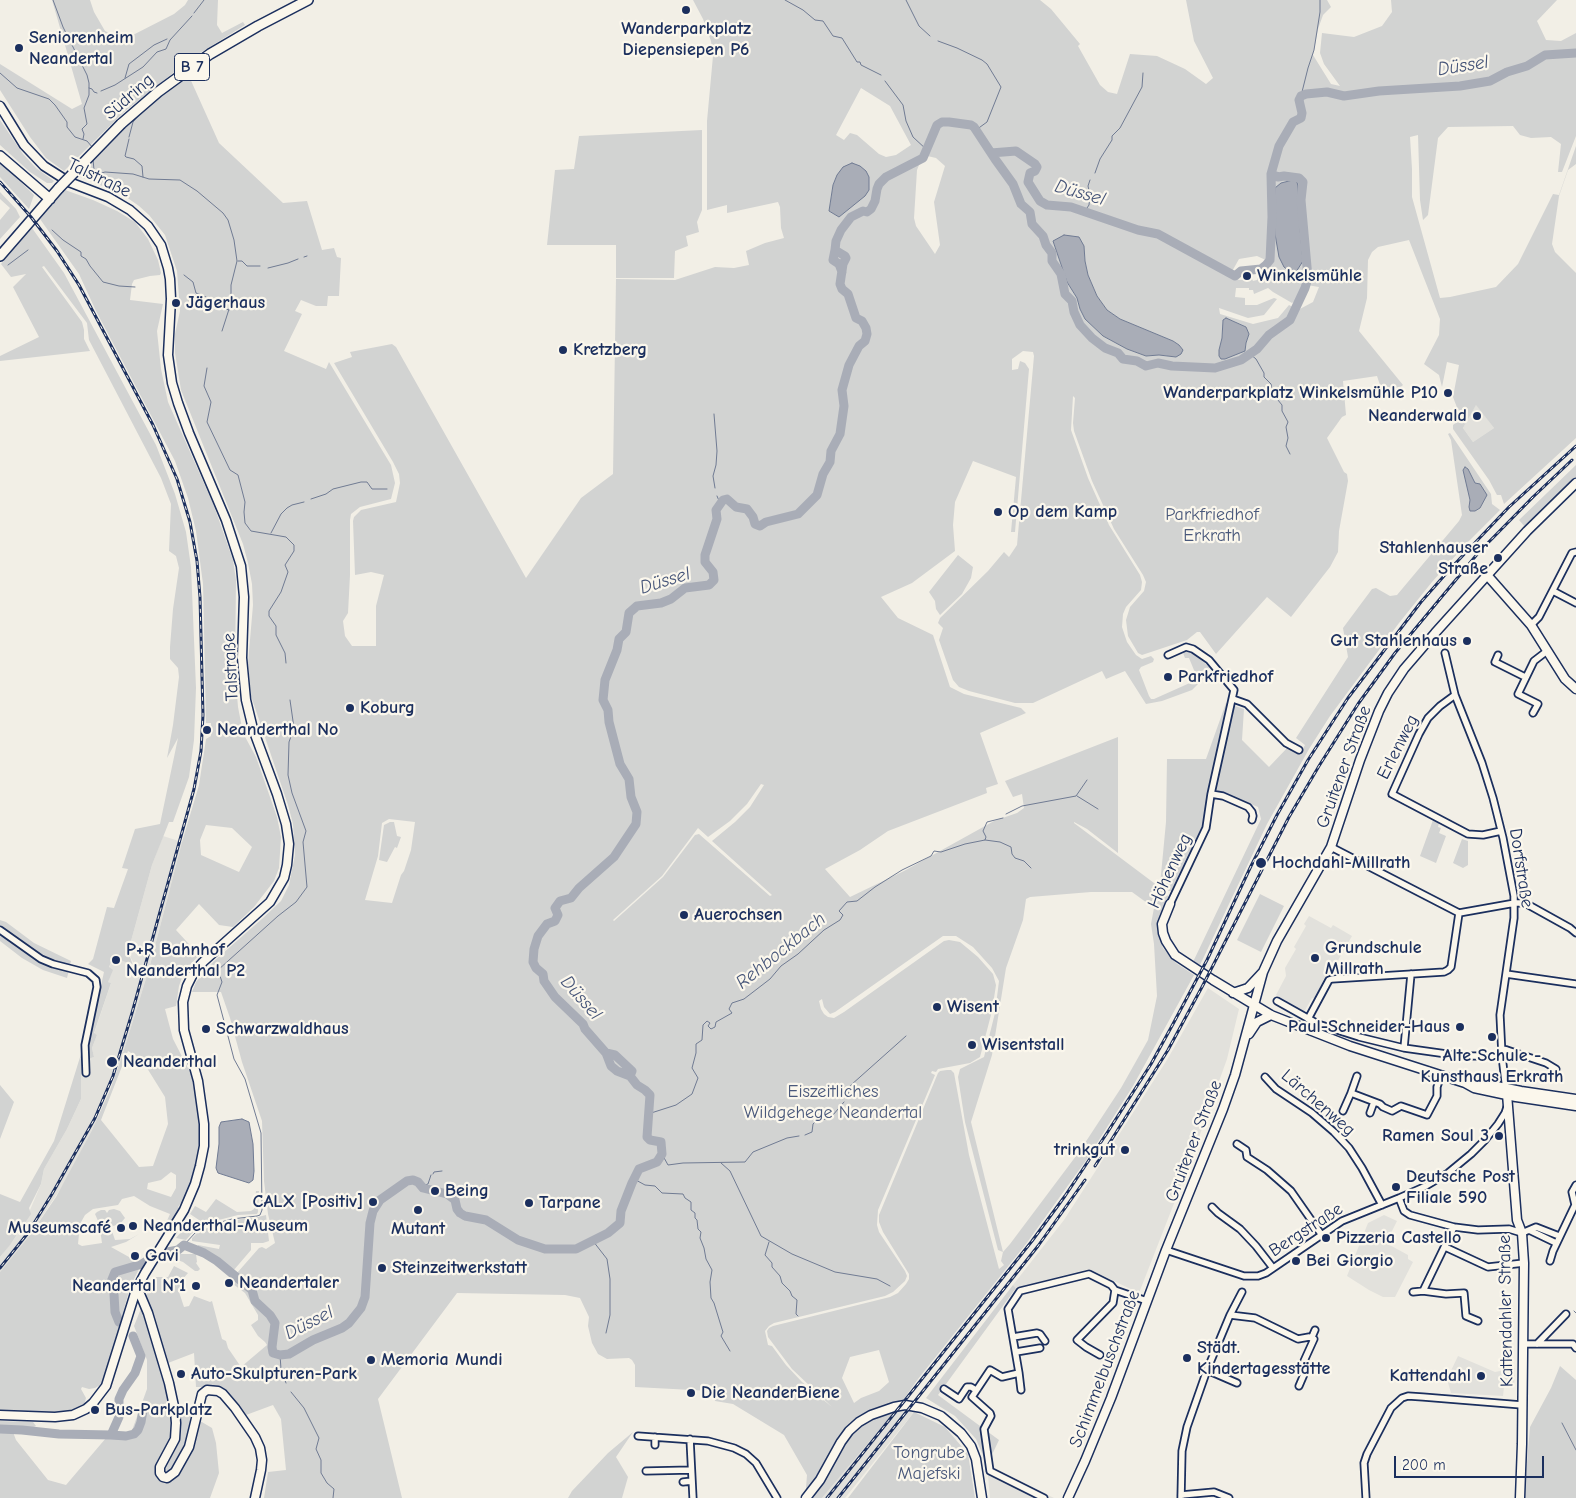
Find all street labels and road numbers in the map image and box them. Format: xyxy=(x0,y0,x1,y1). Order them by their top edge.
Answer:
road number: B 7 xyxy=(174,54,210,80)
street label: Südring xyxy=(99,69,159,125)
street label: Talstraße xyxy=(64,153,134,203)
street label: Talstraße xyxy=(218,632,244,702)
street label: Gruitener Straße xyxy=(1312,703,1376,831)
street label: Erlenweg xyxy=(1373,711,1423,783)
street label: Dorfstraße xyxy=(1504,827,1538,909)
street label: Höhenweg xyxy=(1143,830,1197,912)
street label: Lärchenweg xyxy=(1277,1065,1359,1141)
street label: Gruitener Straße xyxy=(1161,1077,1227,1205)
street label: Bergstraße xyxy=(1265,1198,1347,1262)
street label: Kattendahler Straße xyxy=(1494,1235,1518,1387)
street label: Schimmelbuschstraße xyxy=(1065,1287,1145,1451)

